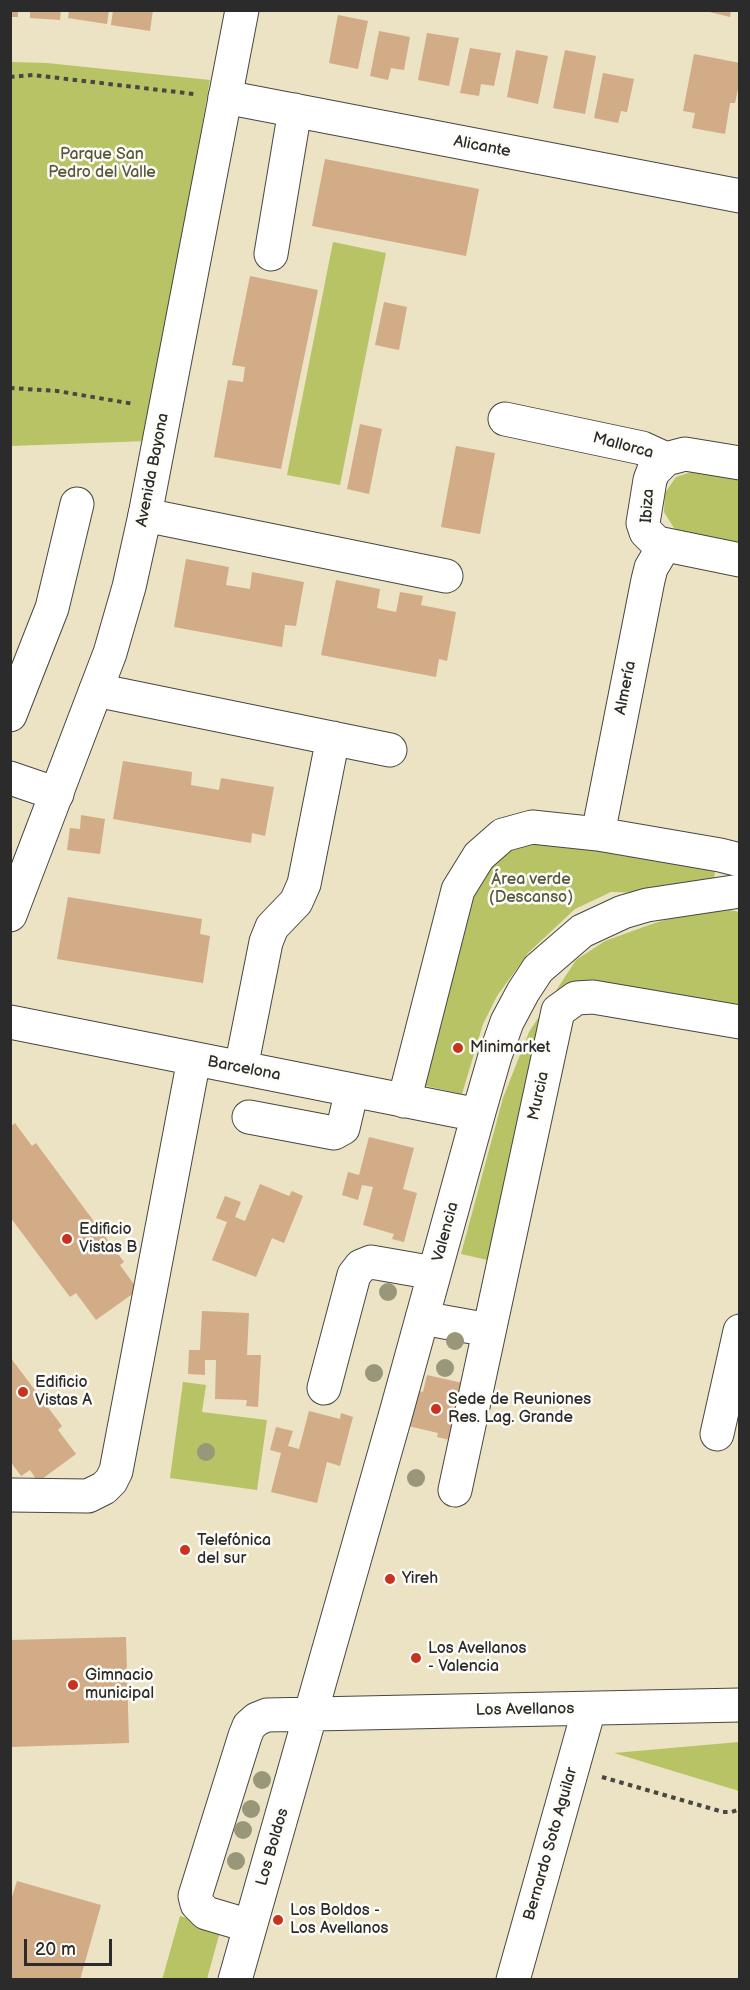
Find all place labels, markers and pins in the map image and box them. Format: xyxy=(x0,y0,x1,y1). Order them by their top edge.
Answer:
place label: Minimarket xyxy=(470,1038,550,1058)
marker: Minimarket xyxy=(451,1041,465,1055)
place label: Edificio Vistas B xyxy=(79,1220,137,1258)
marker: Edificio Vistas B xyxy=(60,1232,74,1246)
place label: Edificio Vistas A xyxy=(35,1373,92,1411)
marker: Edificio Vistas A xyxy=(16,1385,30,1399)
place label: Sede de Reuniones Res. Lag. Grande xyxy=(448,1390,591,1428)
marker: Sede de Reuniones Res. Lag. Grande xyxy=(429,1402,443,1416)
place label: Telefónica del sur xyxy=(197,1531,271,1569)
marker: Telefónica del sur xyxy=(178,1543,192,1557)
place label: Yireh xyxy=(402,1569,438,1589)
marker: Yireh xyxy=(383,1572,397,1586)
place label: Los Avellanos - Valencia xyxy=(428,1639,527,1677)
marker: Los Avellanos - Valencia xyxy=(409,1651,423,1665)
place label: Gimnacio municipal xyxy=(85,1666,154,1704)
marker: Gimnacio municipal xyxy=(66,1678,80,1692)
place label: Los Boldos - Los Avellanos xyxy=(290,1901,389,1939)
marker: Los Boldos - Los Avellanos xyxy=(271,1913,285,1927)

